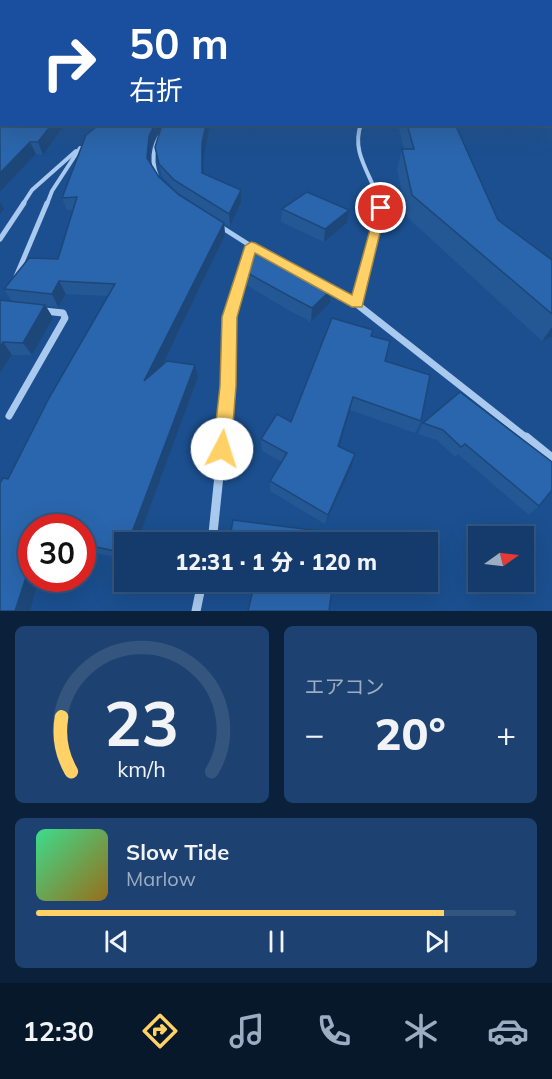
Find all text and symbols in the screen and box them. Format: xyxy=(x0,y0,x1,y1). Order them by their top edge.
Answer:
text: 50 m xyxy=(129,17,229,70)
icon: right xyxy=(30,24,108,102)
text: 右折 xyxy=(129,73,183,107)
pin xyxy=(355,182,406,233)
icon: arrive xyxy=(364,191,397,224)
position arrow xyxy=(190,417,254,481)
speed limit sign: 30 xyxy=(18,514,96,592)
north arrow xyxy=(468,526,534,592)
map controls xyxy=(468,526,534,592)
text: 12:31 · 1 分 · 120 m xyxy=(175,548,377,576)
text: エアコン xyxy=(305,674,385,699)
text: 23 xyxy=(104,683,179,762)
text: 20° xyxy=(375,705,446,761)
text: − xyxy=(305,713,324,754)
text: + xyxy=(496,713,516,754)
text: km/h xyxy=(117,755,166,782)
text: Slow Tide xyxy=(126,838,229,866)
text: Marlow xyxy=(126,866,196,891)
icon: previous xyxy=(100,925,133,958)
icon: pause xyxy=(260,925,293,958)
icon: next xyxy=(420,925,453,958)
icon: directions xyxy=(139,1010,181,1052)
icon: music xyxy=(226,1010,268,1052)
icon: phone xyxy=(313,1010,355,1052)
icon: climate xyxy=(400,1010,442,1052)
icon: car xyxy=(487,1010,529,1052)
text: 12:30 xyxy=(23,1014,94,1048)

